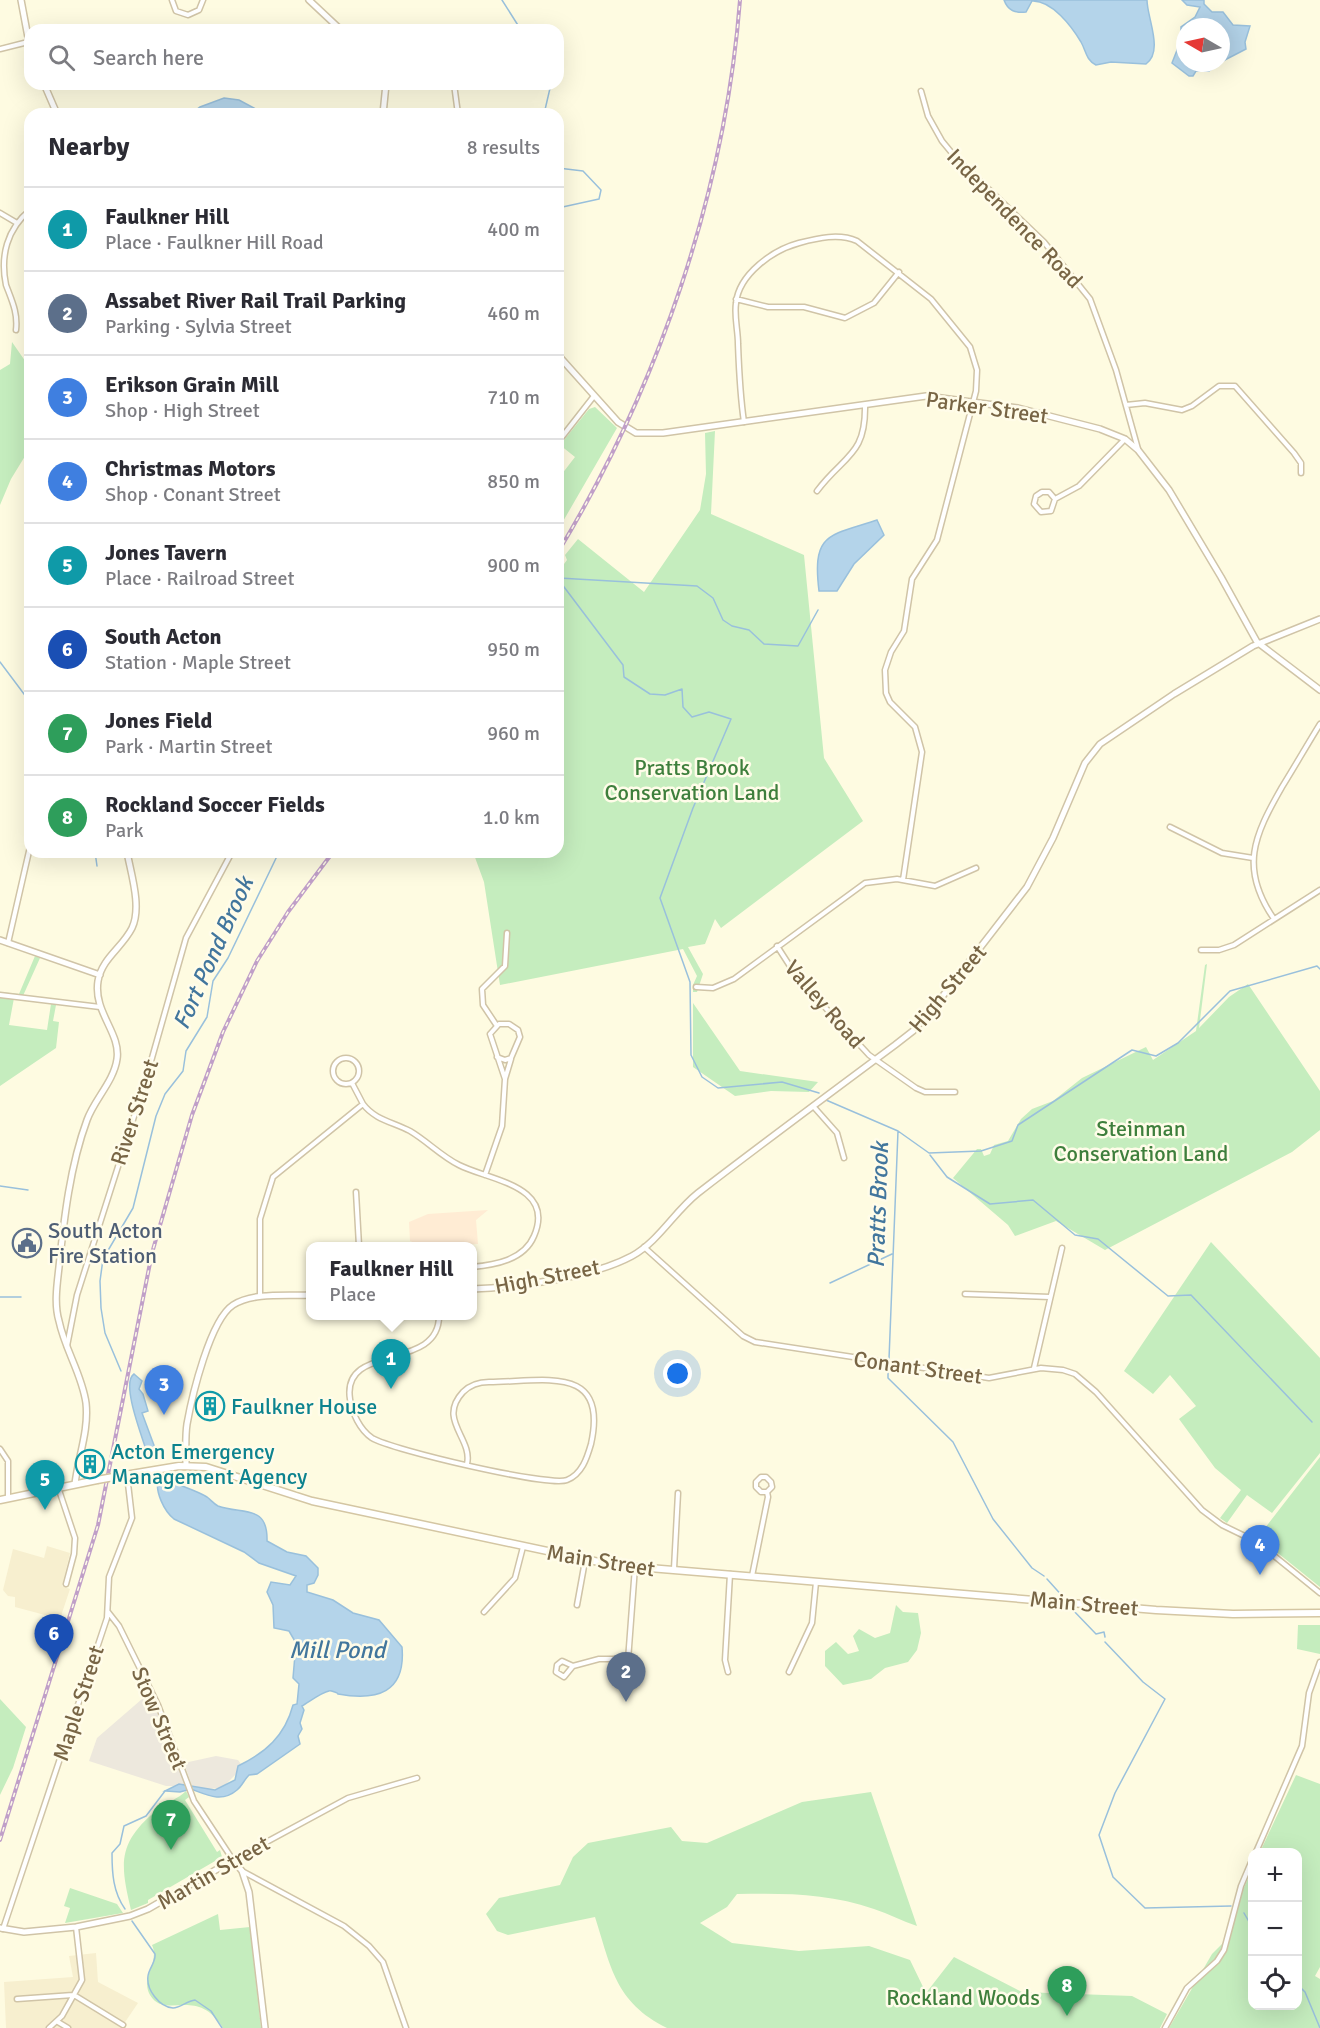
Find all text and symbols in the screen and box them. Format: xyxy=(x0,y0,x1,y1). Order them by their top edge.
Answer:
north arrow xyxy=(1176,18,1230,72)
search box xyxy=(24,24,564,90)
icon: search xyxy=(45,41,78,74)
text: Search here xyxy=(93,44,204,71)
text: Nearby xyxy=(48,131,129,163)
text: 8 results xyxy=(467,135,540,160)
street label: Independence Road xyxy=(941,143,1088,294)
text: Faulkner Hill xyxy=(105,203,229,230)
text: 1 xyxy=(62,217,73,242)
text: 400 m xyxy=(487,217,540,242)
text: Place · Faulkner Hill Road xyxy=(105,230,324,255)
text: Assabet River Rail Trail Parking xyxy=(105,287,406,314)
text: 2 xyxy=(62,301,73,326)
text: 460 m xyxy=(487,301,540,326)
text: Parking · Sylvia Street xyxy=(105,314,292,339)
text: Erikson Grain Mill xyxy=(105,371,279,398)
text: 3 xyxy=(62,385,73,410)
text: 710 m xyxy=(487,385,540,410)
street label: Parker Street xyxy=(924,386,1050,429)
text: Shop · High Street xyxy=(105,398,260,423)
text: Christmas Motors xyxy=(105,455,276,482)
text: 4 xyxy=(62,469,73,494)
text: 850 m xyxy=(487,469,540,494)
text: Shop · Conant Street xyxy=(105,482,281,507)
text: Jones Tavern xyxy=(105,539,227,566)
text: 5 xyxy=(62,553,73,578)
text: 900 m xyxy=(487,553,540,578)
text: Place · Railroad Street xyxy=(105,566,294,591)
text: South Acton xyxy=(105,623,222,650)
text: 6 xyxy=(62,637,73,662)
text: 950 m xyxy=(487,637,540,662)
text: Station · Maple Street xyxy=(105,650,291,675)
text: Jones Field xyxy=(105,707,212,734)
text: 7 xyxy=(62,721,73,746)
text: 960 m xyxy=(487,721,540,746)
text: Park · Martin Street xyxy=(105,734,272,759)
park label: Pratts Brook Conservation Land xyxy=(604,754,780,806)
text: Rockland Soccer Fields xyxy=(105,791,325,818)
text: 8 xyxy=(62,805,73,830)
text: 1.0 km xyxy=(483,805,540,830)
text: Park xyxy=(105,818,143,843)
water label: Fort Pond Brook xyxy=(166,870,261,1034)
street label: High Street xyxy=(903,939,992,1038)
street label: Valley Road xyxy=(779,955,870,1054)
street label: River Street xyxy=(105,1055,164,1169)
park label: Steinman Conservation Land xyxy=(1053,1115,1229,1167)
water label: Pratts Brook xyxy=(861,1140,895,1268)
place label: South Acton Fire Station xyxy=(48,1217,163,1269)
public building icon: South Acton Fire Station xyxy=(11,1227,43,1259)
popup xyxy=(306,1242,477,1320)
street label: High Street xyxy=(492,1253,602,1300)
text: Faulkner Hill xyxy=(329,1255,454,1282)
text: Place xyxy=(329,1282,376,1307)
pin: 1 xyxy=(372,1340,410,1389)
street label: Conant Street xyxy=(852,1345,984,1390)
your location xyxy=(663,1359,692,1388)
pin: 3 xyxy=(144,1366,184,1415)
building icon: Faulkner House xyxy=(194,1390,226,1422)
place label: Faulkner House xyxy=(231,1393,377,1420)
place label: Acton Emergency Management Agency xyxy=(111,1438,308,1490)
building icon: Acton Emergency Management Agency xyxy=(74,1448,106,1480)
pin: 5 xyxy=(26,1460,64,1510)
pin: 4 xyxy=(1240,1526,1280,1575)
street label: Main Street xyxy=(545,1539,657,1582)
street label: Main Street xyxy=(1028,1585,1140,1622)
pin: 6 xyxy=(34,1614,74,1664)
water label: Mill Pond xyxy=(289,1635,388,1665)
street label: Maple Street xyxy=(47,1642,110,1764)
pin: 2 xyxy=(606,1652,646,1702)
street label: Stow Street xyxy=(126,1663,193,1774)
pin: 7 xyxy=(152,1800,190,1850)
street label: Martin Street xyxy=(152,1829,275,1915)
map controls xyxy=(1248,1848,1302,2010)
button: + xyxy=(1248,1848,1302,1902)
button: − xyxy=(1248,1902,1302,1956)
button: locate xyxy=(1248,1956,1302,2010)
pin: 8 xyxy=(1048,1966,1086,2016)
park label: Rockland Woods xyxy=(886,1984,1040,2011)

